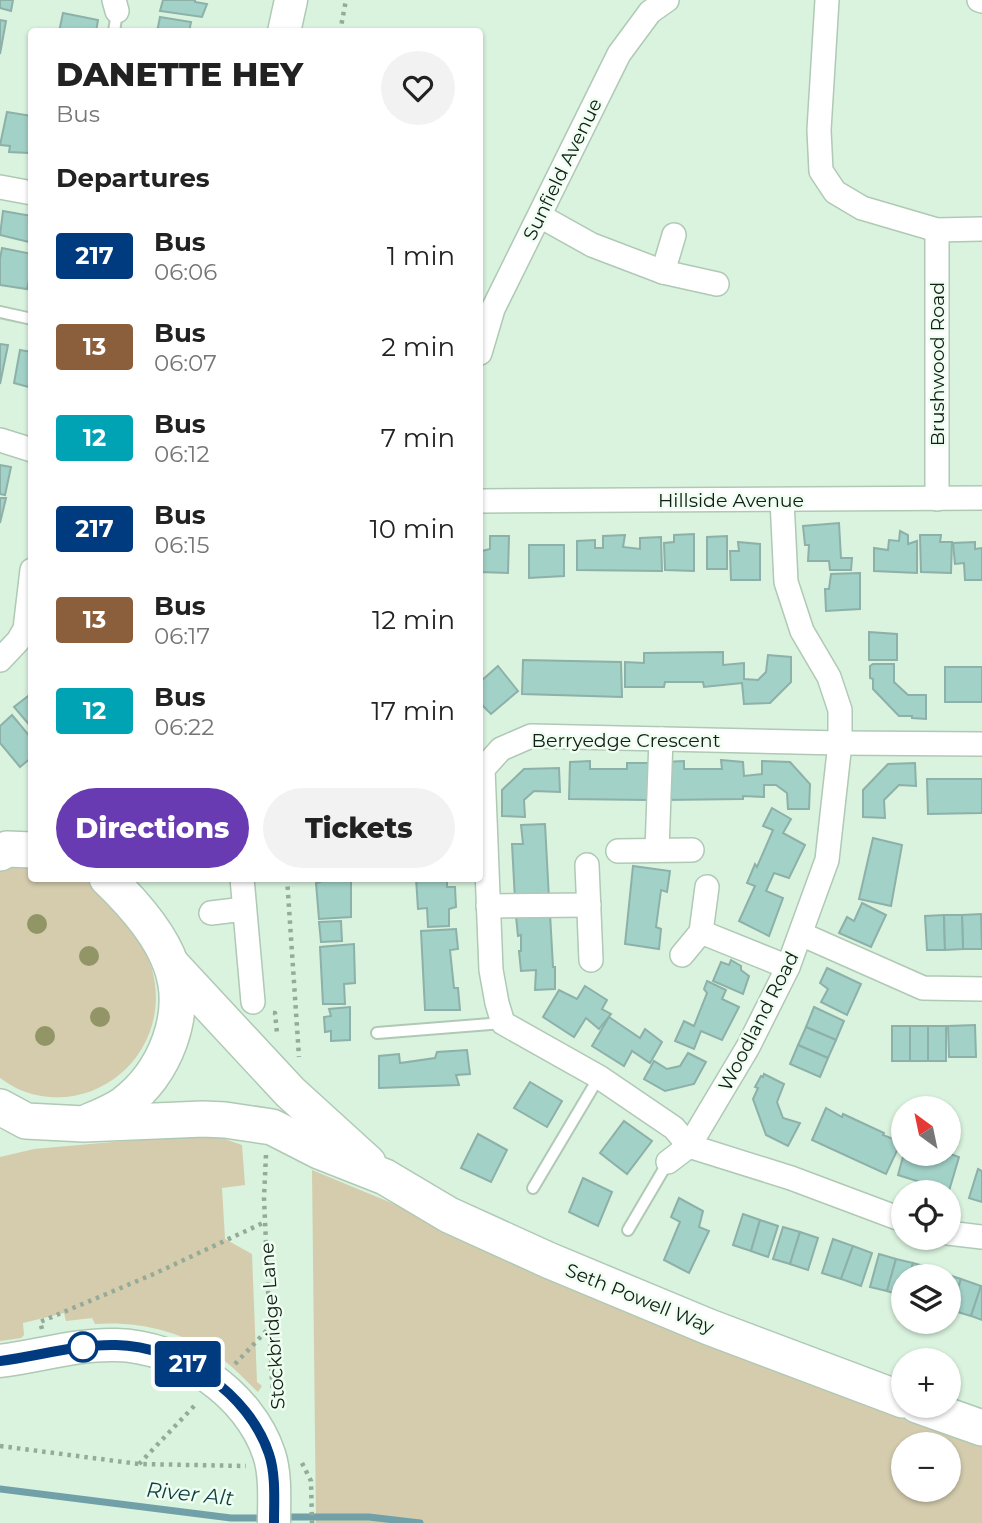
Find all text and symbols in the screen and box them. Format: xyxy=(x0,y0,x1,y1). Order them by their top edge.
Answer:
button: heart xyxy=(381,51,455,125)
text: DANETTE HEY xyxy=(56,54,303,94)
street label: Sunfield Avenue xyxy=(518,95,607,244)
text: Bus xyxy=(56,100,100,128)
text: Departures xyxy=(56,162,210,194)
text: Bus xyxy=(154,226,206,258)
text: 1 min xyxy=(387,240,455,272)
text: 217 xyxy=(75,241,114,270)
text: 06:06 xyxy=(154,258,217,286)
street label: Brushwood Road xyxy=(926,282,949,446)
text: Bus xyxy=(154,317,206,349)
text: 2 min xyxy=(381,331,455,363)
text: 13 xyxy=(83,332,106,361)
text: 06:07 xyxy=(154,349,217,377)
text: Bus xyxy=(154,408,206,440)
text: 7 min xyxy=(381,422,455,454)
text: 12 xyxy=(83,423,106,452)
text: 06:12 xyxy=(154,440,209,468)
street label: Hillside Avenue xyxy=(658,489,804,512)
text: Bus xyxy=(154,499,206,531)
text: 10 min xyxy=(369,513,455,545)
text: 217 xyxy=(75,514,114,543)
text: 06:15 xyxy=(154,531,209,559)
text: Bus xyxy=(154,590,206,622)
text: 12 min xyxy=(372,604,455,636)
text: 13 xyxy=(83,605,106,634)
text: 06:17 xyxy=(154,622,210,650)
text: Bus xyxy=(154,681,206,713)
text: 17 min xyxy=(371,695,455,727)
text: 12 xyxy=(83,696,106,725)
text: 06:22 xyxy=(154,713,214,741)
street label: Berryedge Crescent xyxy=(532,729,721,752)
button: Directions xyxy=(56,788,249,868)
button: Tickets xyxy=(263,788,455,868)
street label: Woodland Road xyxy=(713,948,804,1095)
north arrow xyxy=(891,1096,961,1166)
map controls xyxy=(891,1096,961,1502)
button: locate xyxy=(891,1180,961,1250)
street label: Stockbridge Lane xyxy=(255,1242,290,1410)
street label: Seth Powell Way xyxy=(562,1258,718,1339)
button: layers xyxy=(891,1264,961,1334)
unlabelled marker xyxy=(68,1332,98,1362)
line badge: 217 xyxy=(148,1341,228,1387)
button: + xyxy=(891,1348,961,1418)
text: 217 xyxy=(169,1349,207,1378)
button: − xyxy=(891,1432,961,1502)
water label: River Alt xyxy=(145,1476,235,1511)

